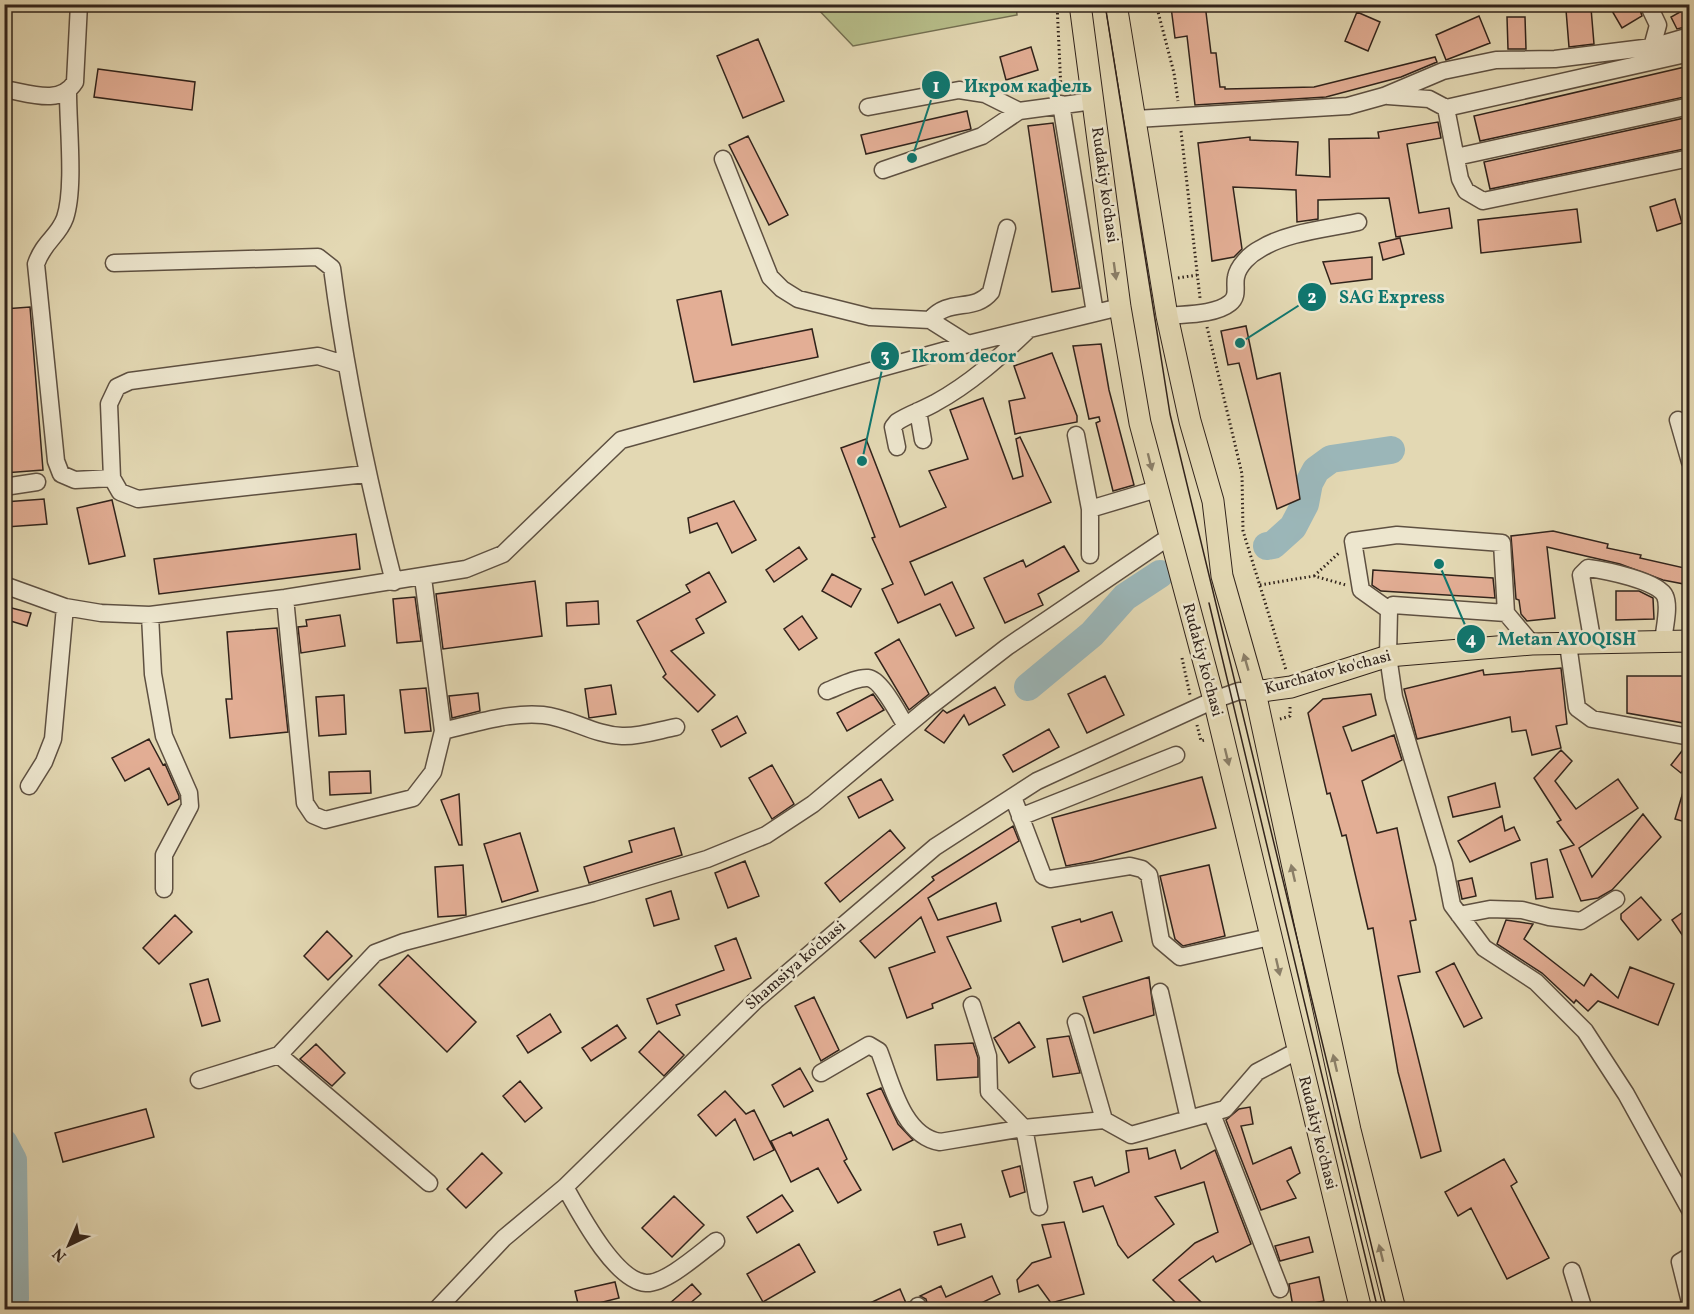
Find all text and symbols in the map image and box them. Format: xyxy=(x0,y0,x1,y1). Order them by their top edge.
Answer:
callout: Икром кафель xyxy=(921,67,1104,103)
text: 1 xyxy=(932,75,940,100)
text: Икром кафель xyxy=(964,75,1092,100)
street label: Rudakiy ko'chasi xyxy=(1085,126,1123,244)
one-way arrow xyxy=(1111,261,1120,280)
callout: SAG Express xyxy=(1297,279,1457,315)
text: 2 xyxy=(1307,286,1317,311)
text: SAG Express xyxy=(1339,286,1445,311)
callout: Ikrom decor xyxy=(870,338,1029,374)
text: 3 xyxy=(880,345,890,370)
text: Ikrom decor xyxy=(912,345,1017,370)
one-way arrow xyxy=(1145,453,1155,472)
street label: Rudakiy ko'chasi xyxy=(1176,601,1228,719)
callout: Metan AYOQISH xyxy=(1456,621,1649,657)
text: 4 xyxy=(1466,628,1477,653)
text: Metan AYOQISH xyxy=(1498,628,1636,653)
street label: Kurchatov ko'chasi xyxy=(1262,645,1394,700)
one-way arrow xyxy=(1241,653,1250,671)
one-way arrow xyxy=(1223,748,1233,767)
one-way arrow xyxy=(1288,863,1297,882)
street label: Shamsiya ko'chasi xyxy=(741,916,851,1016)
one-way arrow xyxy=(1273,958,1283,977)
one-way arrow xyxy=(1330,1054,1339,1073)
street label: Rudakiy ko'chasi xyxy=(1292,1074,1342,1192)
north arrow xyxy=(39,1215,99,1275)
text: N xyxy=(48,1242,72,1266)
one-way arrow xyxy=(1376,1244,1386,1262)

